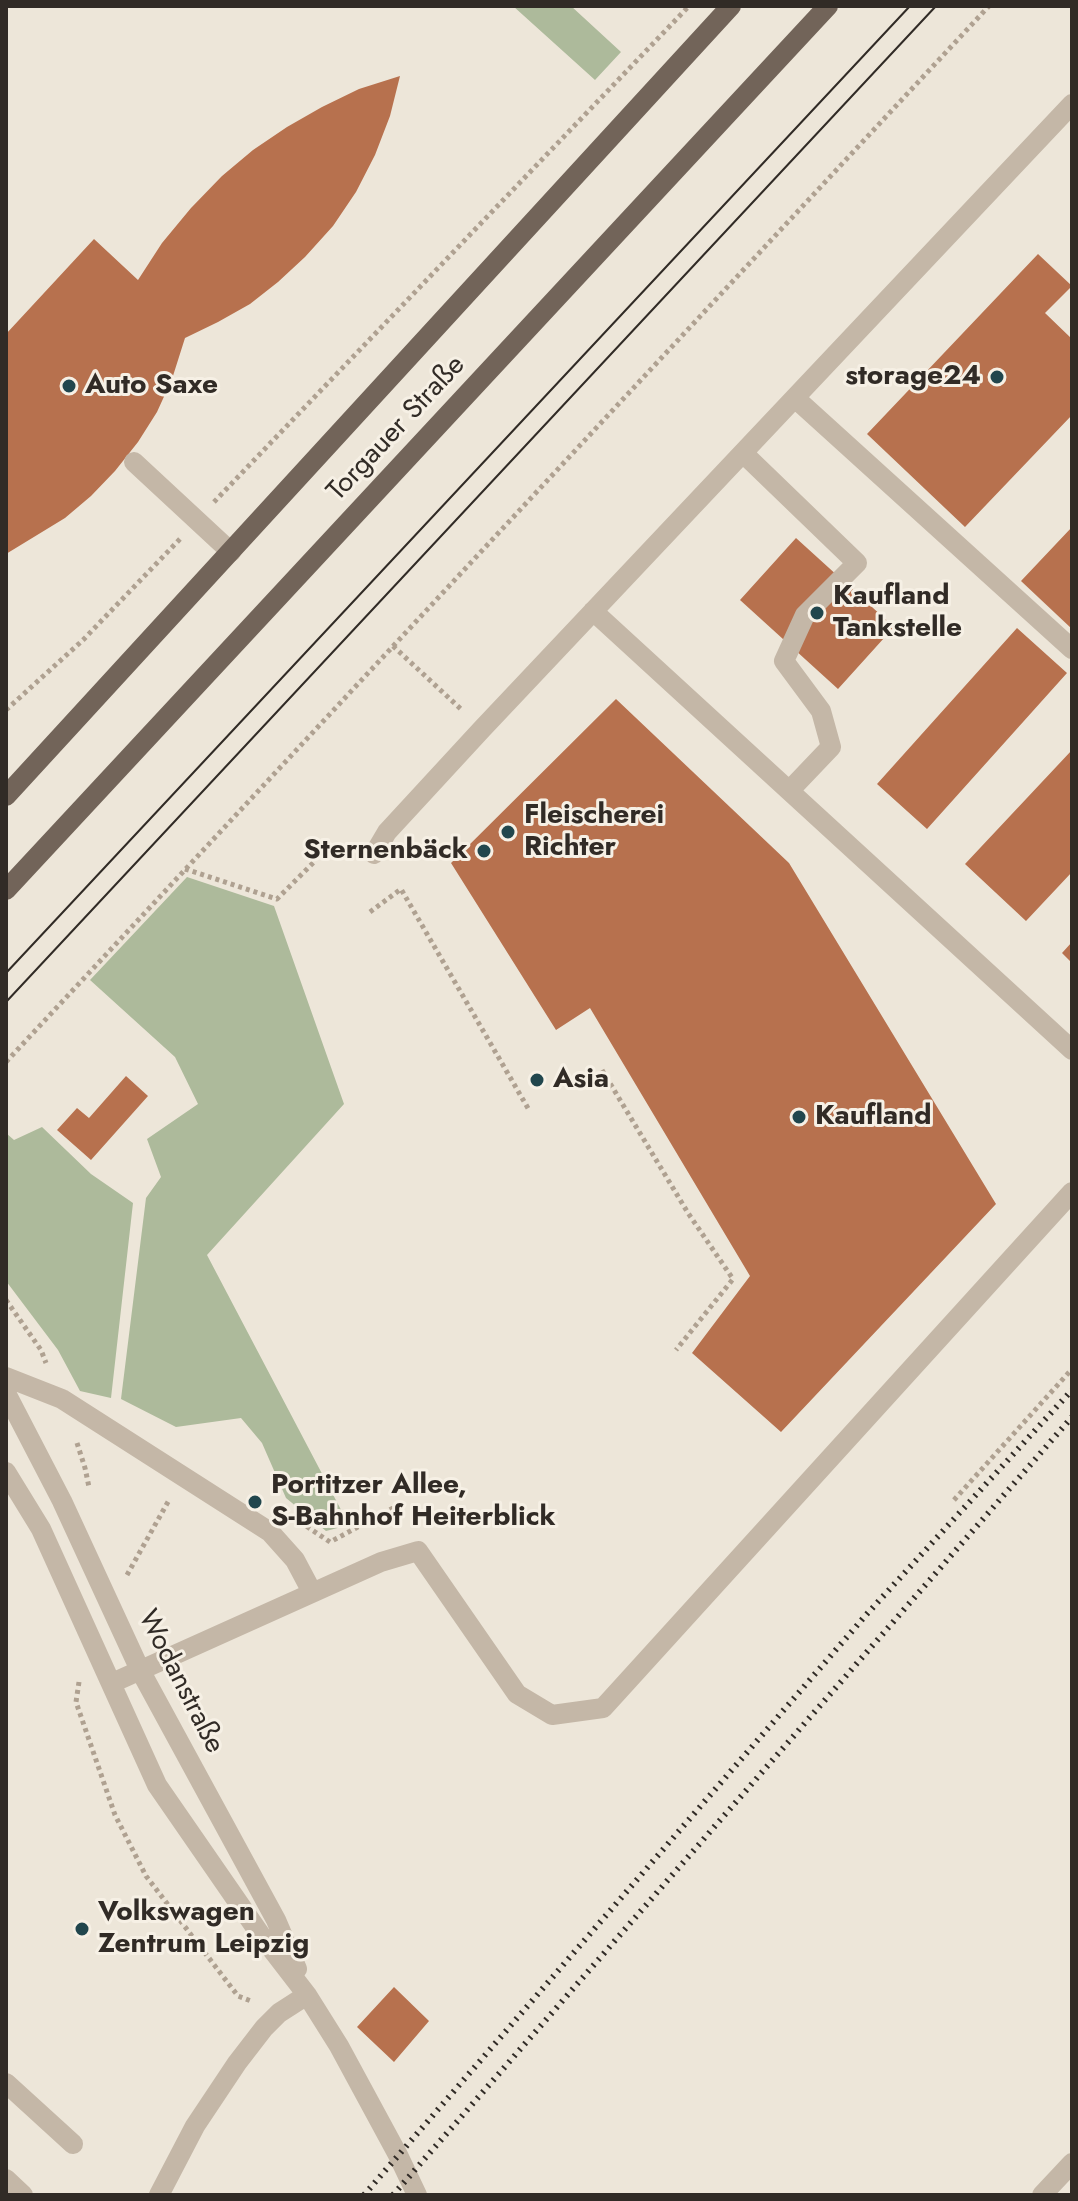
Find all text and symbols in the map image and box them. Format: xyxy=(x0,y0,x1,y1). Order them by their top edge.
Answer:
street label: Torgauer Straße xyxy=(321,349,473,509)
place label: storage24 xyxy=(845,360,981,394)
marker: storage24 xyxy=(988,368,1006,386)
place label: Auto Saxe xyxy=(85,369,218,403)
marker: Auto Saxe xyxy=(60,377,78,395)
place label: Kaufland Tankstelle xyxy=(833,580,962,646)
marker: Kaufland Tankstelle xyxy=(808,604,826,622)
place label: Fleischerei Richter xyxy=(524,799,664,865)
marker: Fleischerei Richter xyxy=(499,823,517,841)
place label: Sternenbäck xyxy=(303,834,468,868)
marker: Sternenbäck xyxy=(475,842,493,860)
place label: Asia xyxy=(553,1063,609,1097)
marker: Asia xyxy=(528,1071,546,1089)
place label: Kaufland xyxy=(815,1100,931,1134)
marker: Kaufland xyxy=(790,1108,808,1126)
place label: Portitzer Allee, S-Bahnhof Heiterblick xyxy=(271,1469,556,1535)
marker: Portitzer Allee, S-Bahnhof Heiterblick xyxy=(246,1493,264,1511)
street label: Wodanstraße xyxy=(130,1605,230,1759)
place label: Volkswagen Zentrum Leipzig xyxy=(98,1896,309,1962)
marker: Volkswagen Zentrum Leipzig xyxy=(73,1920,91,1938)

